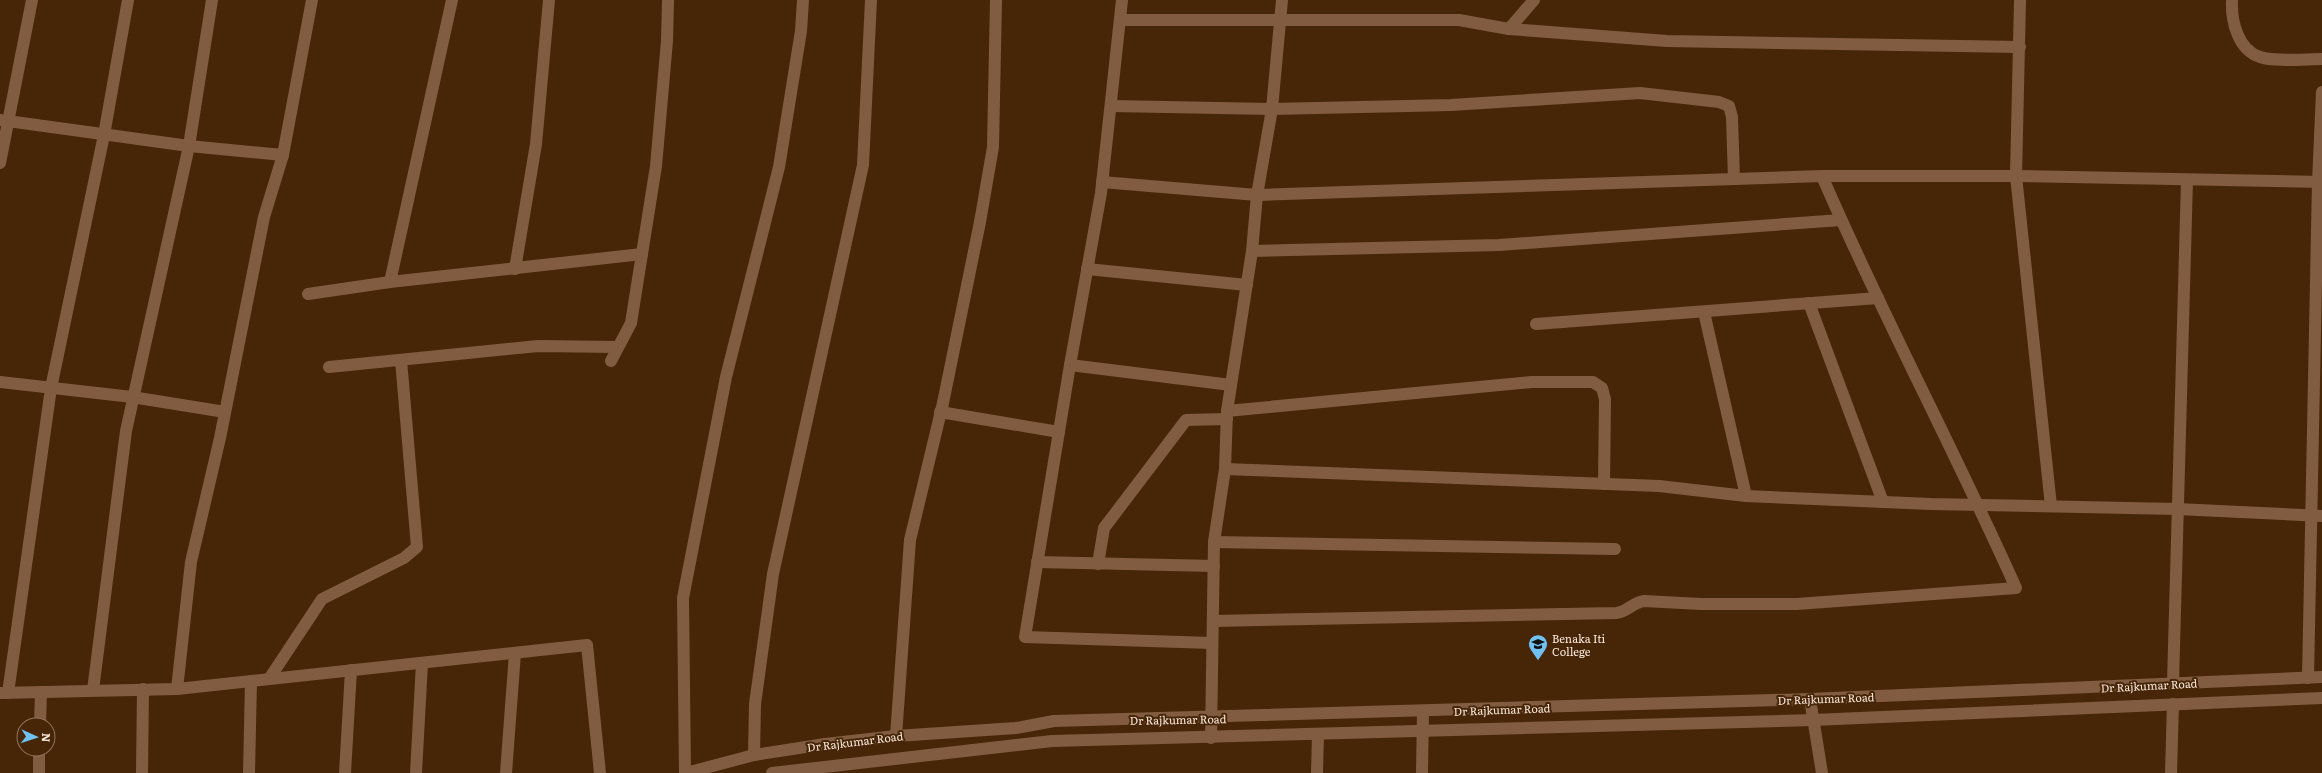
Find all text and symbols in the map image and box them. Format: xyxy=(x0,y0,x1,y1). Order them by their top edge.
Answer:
place label: Benaka Iti College xyxy=(1552,630,1606,659)
school or university icon: Benaka Iti College xyxy=(1527,633,1549,661)
street label: Dr Rajkumar Road xyxy=(2100,674,2198,696)
street label: Dr Rajkumar Road xyxy=(1777,688,1875,708)
street label: Dr Rajkumar Road xyxy=(1453,699,1551,719)
street label: Dr Rajkumar Road xyxy=(1130,710,1227,728)
north arrow xyxy=(16,717,56,757)
street label: Dr Rajkumar Road xyxy=(806,727,904,755)
text: N xyxy=(39,733,55,743)

